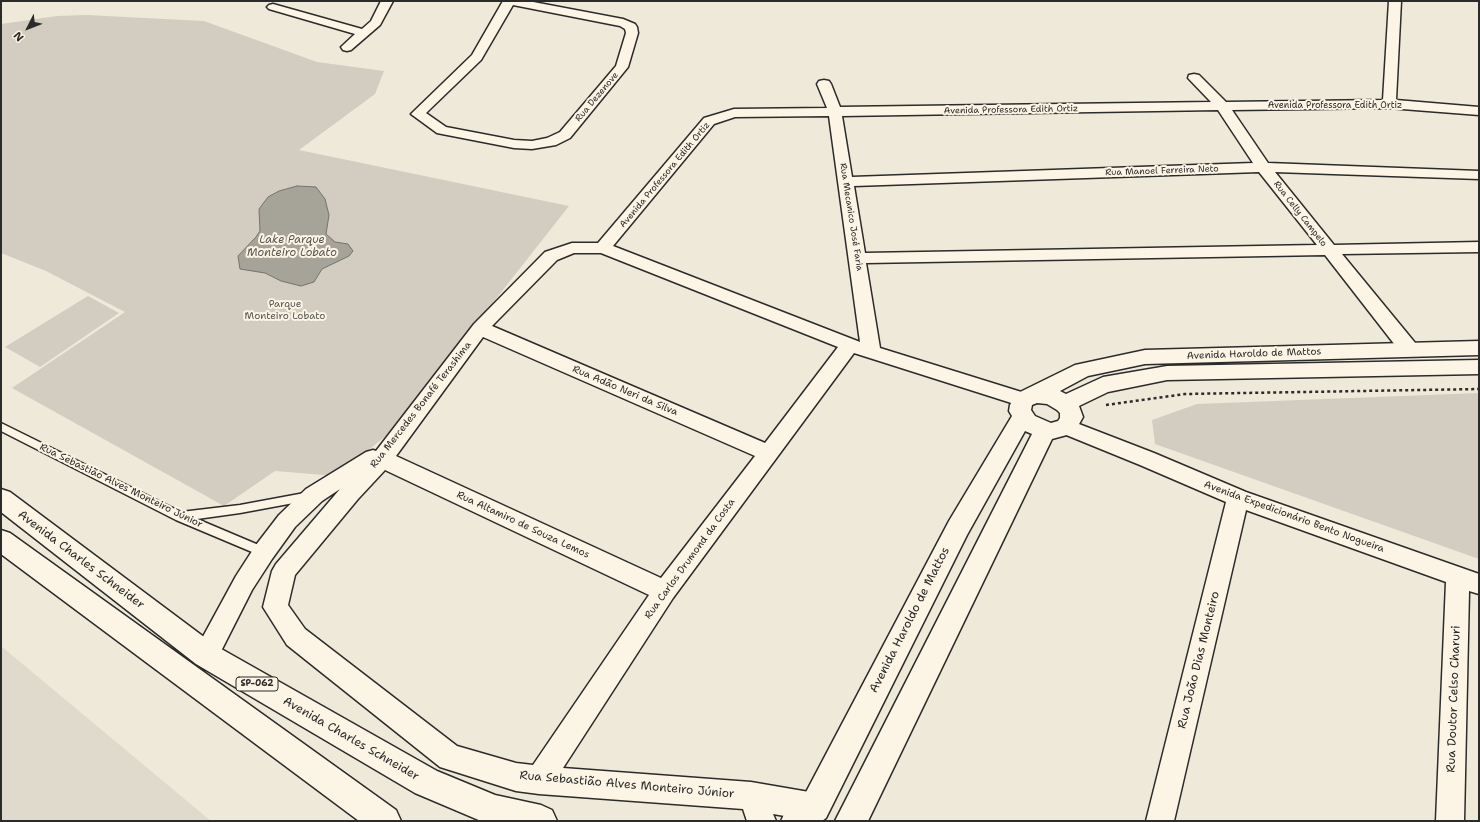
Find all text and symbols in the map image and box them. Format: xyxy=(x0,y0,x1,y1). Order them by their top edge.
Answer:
north arrow xyxy=(8,8,48,48)
text: N xyxy=(10,28,27,45)
street label: Rua Dezenove xyxy=(573,70,621,124)
street label: Avenida Professora Edith Ortiz xyxy=(1268,101,1402,111)
street label: Avenida Professora Edith Ortiz xyxy=(944,103,1078,117)
street label: Avenida Professora Edith Ortiz xyxy=(618,120,712,230)
street label: Rua Mecanico José Faria xyxy=(837,162,865,272)
street label: Rua Manoel Ferreira Neto xyxy=(1105,164,1219,178)
street label: Rua Celly Campelo xyxy=(1271,179,1329,249)
water label: Lake Parque Monteiro Lobato xyxy=(247,233,337,259)
park label: Parque Monteiro Lobato xyxy=(245,298,325,322)
street label: Rua Mercedes Bonafé Terashima xyxy=(368,339,474,471)
street label: Avenida Haroldo de Mattos xyxy=(1186,346,1322,362)
street label: Rua Adão Neri da Silva xyxy=(571,363,679,419)
street label: Rua Sebastião Alves Monteiro Júnior xyxy=(38,441,204,531)
street label: Avenida Expedicionário Bento Nogueira xyxy=(1202,479,1386,555)
street label: Rua Altamiro de Souza Lemos xyxy=(455,489,591,561)
street label: Rua Carlos Drumond da Costa xyxy=(642,497,738,621)
street label: Avenida Charles Schneider xyxy=(15,508,147,612)
street label: Avenida Haroldo de Mattos xyxy=(867,545,953,695)
street label: Rua João Dias Monteiro xyxy=(1175,590,1223,730)
street label: Rua Doutor Celso Charuri xyxy=(1444,625,1464,773)
road number: SP-062 xyxy=(236,677,278,691)
street label: Avenida Charles Schneider xyxy=(280,694,422,784)
street label: Rua Sebastião Alves Monteiro Júnior xyxy=(519,768,735,802)

